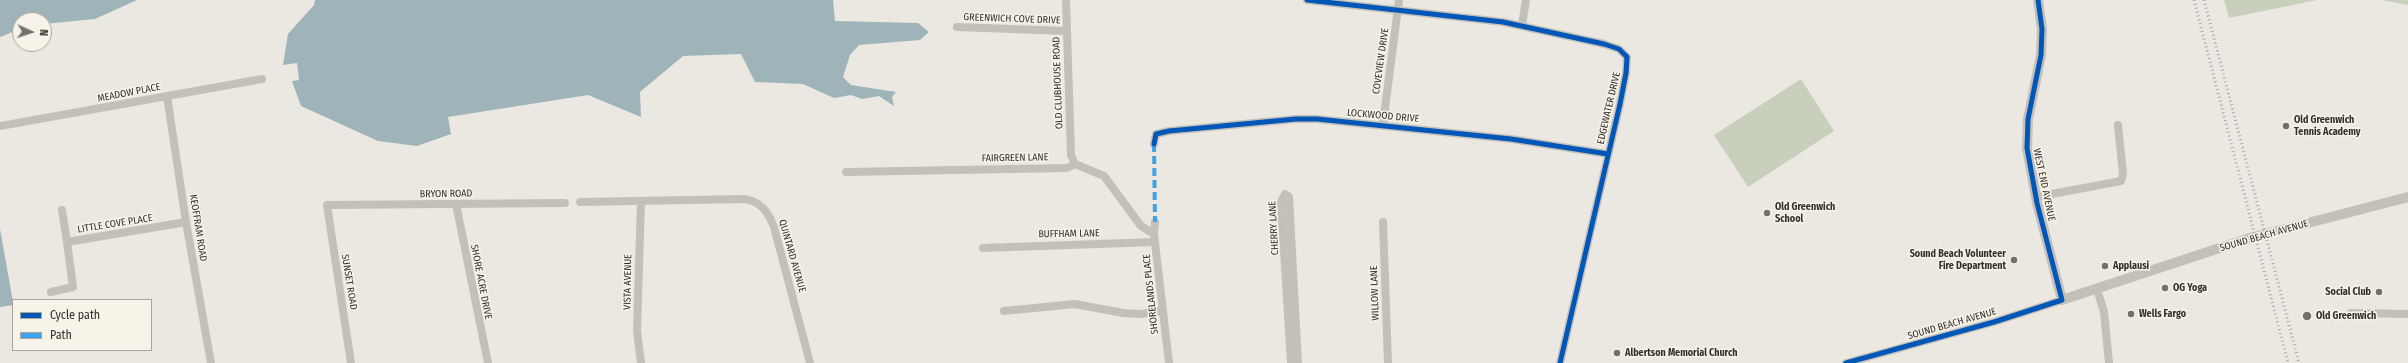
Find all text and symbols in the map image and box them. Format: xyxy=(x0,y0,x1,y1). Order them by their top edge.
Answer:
street label: GREENWICH COVE DRIVE xyxy=(963,11,1061,27)
north arrow xyxy=(12,12,52,52)
street label: COVEVIEW DRIVE xyxy=(1370,27,1392,95)
text: N xyxy=(37,29,50,36)
street label: OLD CLUBHOUSE ROAD xyxy=(1050,37,1066,129)
street label: EDGEWATER DRIVE xyxy=(1595,71,1623,145)
street label: MEADOW PLACE xyxy=(97,81,161,105)
street label: LOCKWOOD DRIVE xyxy=(1346,107,1420,125)
place label: Old Greenwich Tennis Academy xyxy=(2294,114,2360,138)
marker: Old Greenwich Tennis Academy xyxy=(2281,121,2291,131)
street label: WEST END AVENUE xyxy=(2030,147,2058,223)
street label: FAIRGREEN LANE xyxy=(982,151,1048,165)
street label: BRYON ROAD xyxy=(420,188,472,200)
street label: KEOFFRAM ROAD xyxy=(187,194,209,262)
street label: CHERRY LANE xyxy=(1267,201,1281,255)
place label: Old Greenwich School xyxy=(1775,201,1835,224)
marker: Old Greenwich School xyxy=(1762,208,1772,218)
street label: LITTLE COVE PLACE xyxy=(77,212,153,236)
street label: QUINTARD AVENUE xyxy=(776,218,808,294)
street label: SOUND BEACH AVENUE xyxy=(2218,218,2310,254)
street label: BUFFHAM LANE xyxy=(1038,227,1100,241)
street label: SHORE ACRE DRIVE xyxy=(468,243,494,321)
place label: Sound Beach Volunteer Fire Department xyxy=(1910,248,2006,272)
street label: SUNSET ROAD xyxy=(339,253,359,311)
street label: SHORELANDS PLACE xyxy=(1141,253,1161,335)
street label: VISTA AVENUE xyxy=(622,254,634,310)
marker: Sound Beach Volunteer Fire Department xyxy=(2009,255,2019,265)
place label: Applausi xyxy=(2113,260,2149,272)
marker: Applausi xyxy=(2100,261,2110,271)
street label: WILLOW LANE xyxy=(1368,265,1382,321)
place label: OG Yoga xyxy=(2173,282,2207,294)
marker: OG Yoga xyxy=(2160,283,2170,293)
place label: Social Club xyxy=(2325,286,2371,298)
marker: Social Club xyxy=(2374,287,2384,297)
legend xyxy=(12,299,152,351)
street label: SOUND BEACH AVENUE xyxy=(1906,306,1998,342)
text: Cycle path xyxy=(50,308,100,322)
place label: Wells Fargo xyxy=(2139,308,2186,320)
marker: Wells Fargo xyxy=(2126,309,2136,319)
marker: Old Greenwich xyxy=(2301,310,2313,322)
place label: Old Greenwich xyxy=(2316,310,2376,322)
text: Path xyxy=(50,328,72,342)
place label: Albertson Memorial Church xyxy=(1625,347,1738,359)
marker: Albertson Memorial Church xyxy=(1612,348,1622,358)

